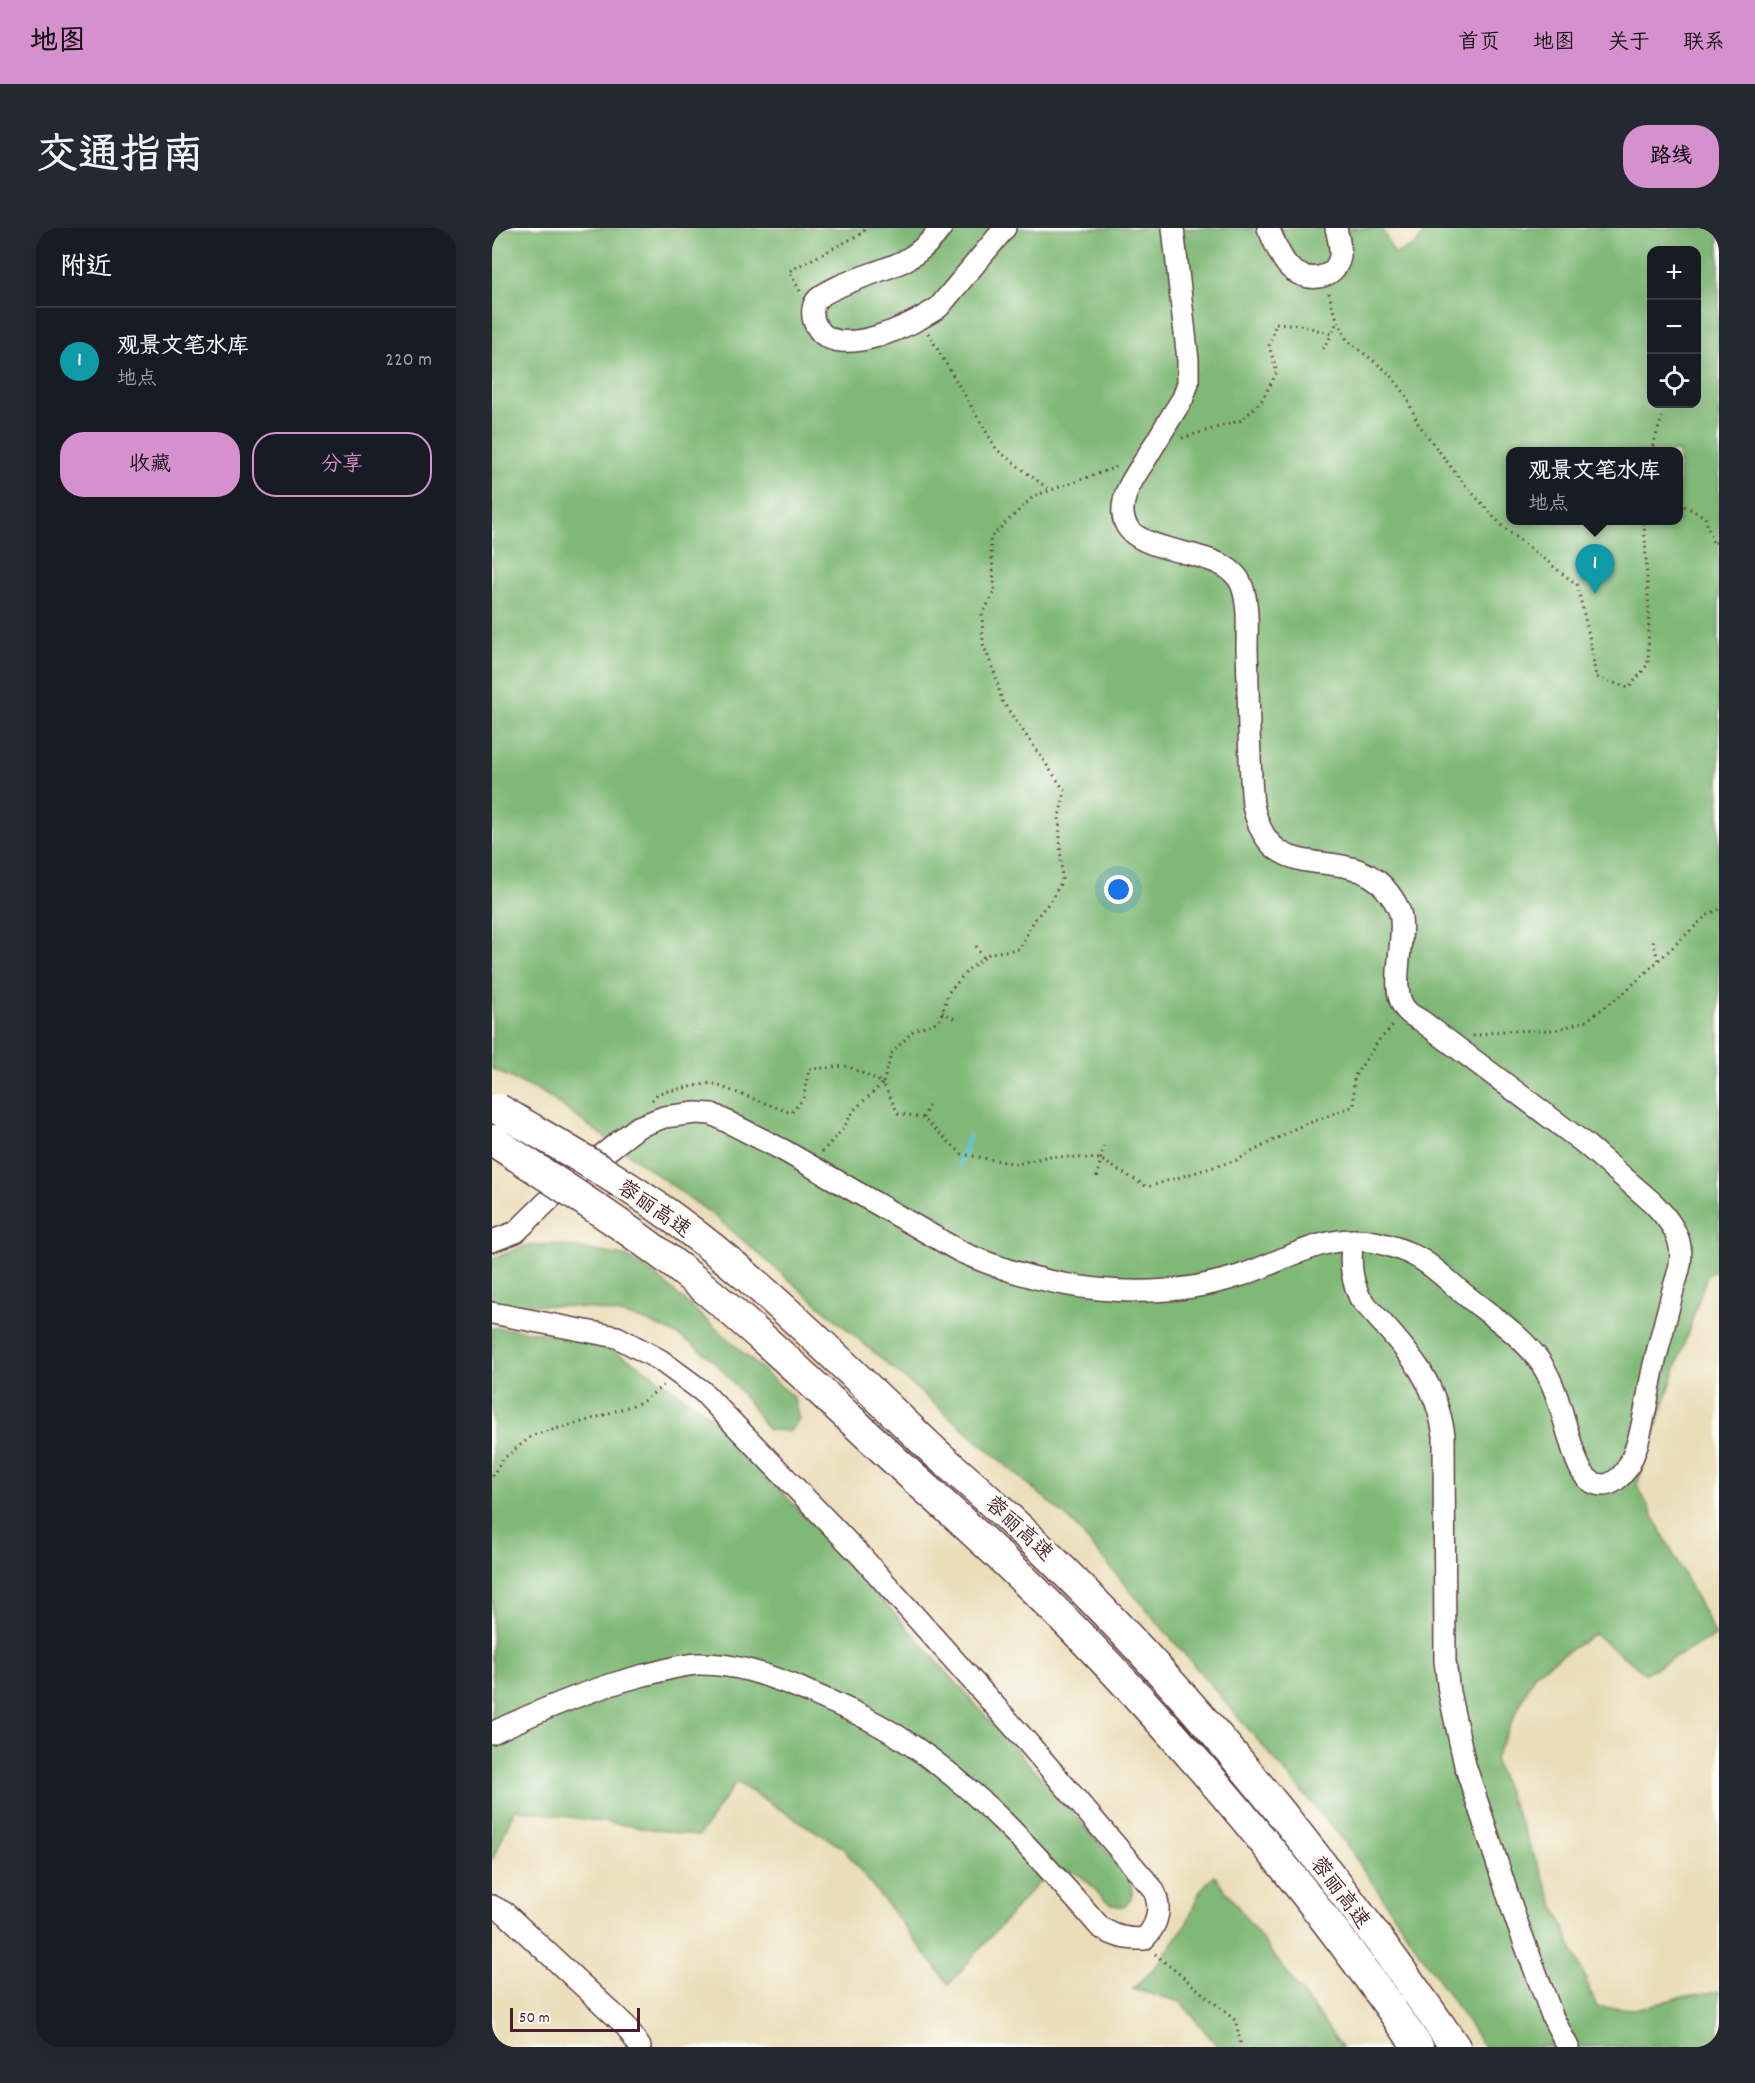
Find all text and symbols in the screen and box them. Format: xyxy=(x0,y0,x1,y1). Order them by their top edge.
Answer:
text: 地图 xyxy=(30,24,86,64)
text: 首页 xyxy=(1458,29,1500,59)
text: 地图 xyxy=(1533,29,1575,59)
text: 关于 xyxy=(1608,29,1650,59)
text: 联系 xyxy=(1683,29,1725,59)
button: 路线 xyxy=(1623,125,1719,188)
text: 交通指南 xyxy=(36,129,204,189)
map controls xyxy=(1647,246,1701,408)
button: + xyxy=(1647,246,1701,300)
text: 附近 xyxy=(60,250,112,287)
button: − xyxy=(1647,300,1701,354)
text: 观景文笔水库 xyxy=(117,332,249,363)
text: 1 xyxy=(77,347,82,375)
text: 220 m xyxy=(385,347,432,375)
button: locate xyxy=(1647,354,1701,408)
text: 地点 xyxy=(117,366,157,394)
button: 收藏 xyxy=(60,432,240,497)
button: 分享 xyxy=(252,432,432,497)
popup xyxy=(1506,447,1683,525)
text: 观景文笔水库 xyxy=(1528,457,1661,488)
text: 地点 xyxy=(1528,491,1568,519)
pin: 1 xyxy=(1576,544,1614,594)
your location xyxy=(1104,875,1133,904)
street label: 蓉丽高速 xyxy=(610,1174,696,1247)
street label: 蓉丽高速 xyxy=(977,1491,1059,1570)
street label: 蓉丽高速 xyxy=(1301,1851,1376,1936)
scale bar xyxy=(510,2005,640,2032)
text: 50 m xyxy=(519,2007,550,2030)

